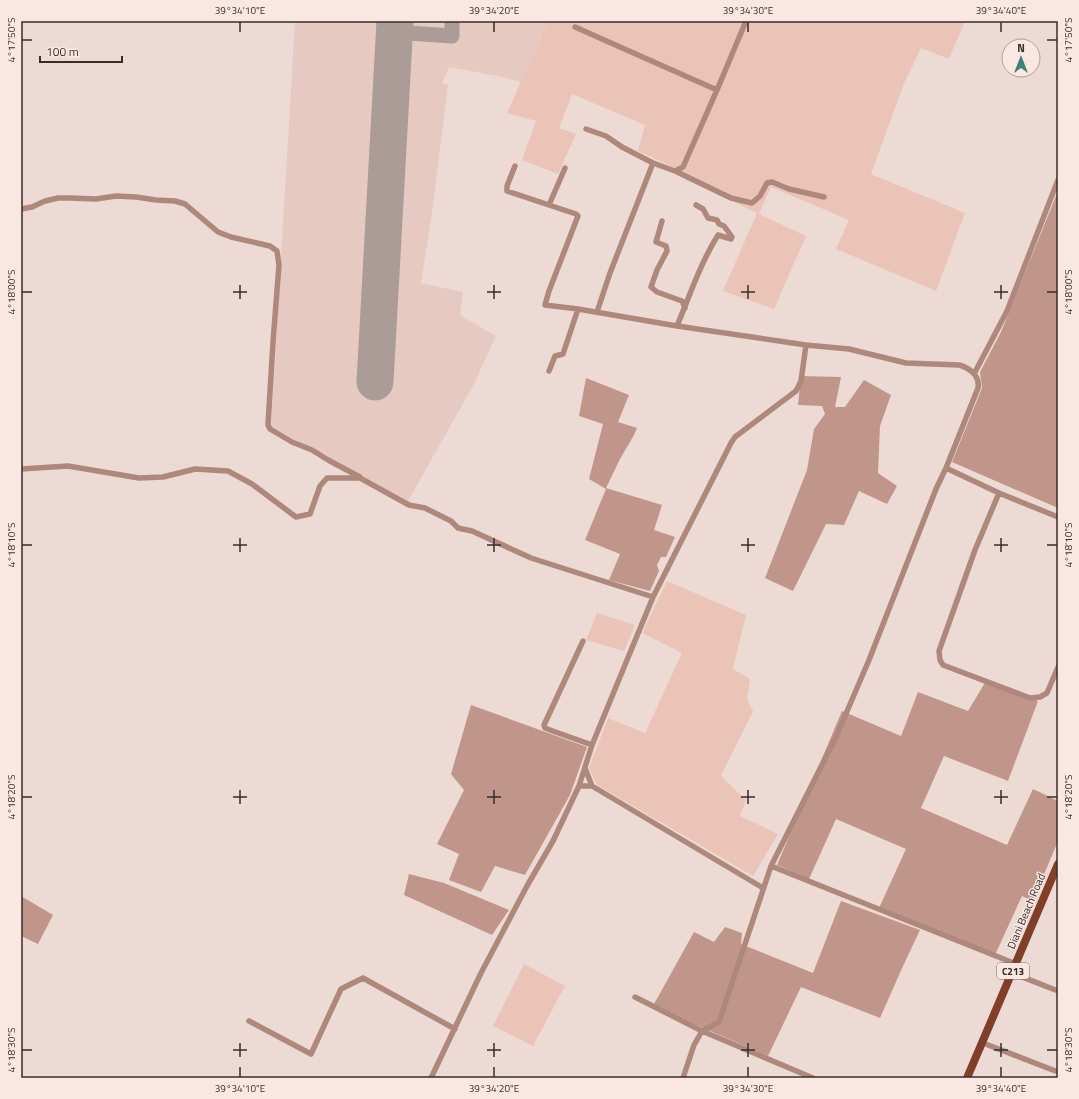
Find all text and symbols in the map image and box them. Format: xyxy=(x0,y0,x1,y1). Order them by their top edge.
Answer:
text: 39°34'10"E xyxy=(215,3,266,18)
text: 39°34'20"E xyxy=(469,3,520,18)
text: 39°34'30"E xyxy=(723,3,774,18)
text: 39°34'40"E xyxy=(976,3,1027,18)
text: 4°17'50"S xyxy=(4,18,19,62)
text: 4°17'50"S xyxy=(1061,18,1076,62)
scale bar xyxy=(40,38,122,64)
north arrow xyxy=(1001,38,1041,78)
text: N xyxy=(1017,40,1025,56)
text: 100 m xyxy=(46,42,79,61)
text: 4°18'00"S xyxy=(4,270,19,314)
text: 4°18'00"S xyxy=(1061,270,1076,314)
text: 4°18'10"S xyxy=(4,523,19,567)
text: 4°18'10"S xyxy=(1061,523,1076,567)
text: 4°18'20"S xyxy=(4,775,19,819)
text: 4°18'20"S xyxy=(1061,775,1076,819)
street label: Diani Beach Road xyxy=(1003,871,1049,951)
road number: C213 xyxy=(997,963,1029,979)
text: 4°18'30"S xyxy=(4,1028,19,1072)
text: 4°18'30"S xyxy=(1061,1028,1076,1072)
text: 39°34'10"E xyxy=(215,1081,266,1096)
text: 39°34'20"E xyxy=(469,1081,520,1096)
text: 39°34'30"E xyxy=(723,1081,774,1096)
text: 39°34'40"E xyxy=(976,1081,1027,1096)

